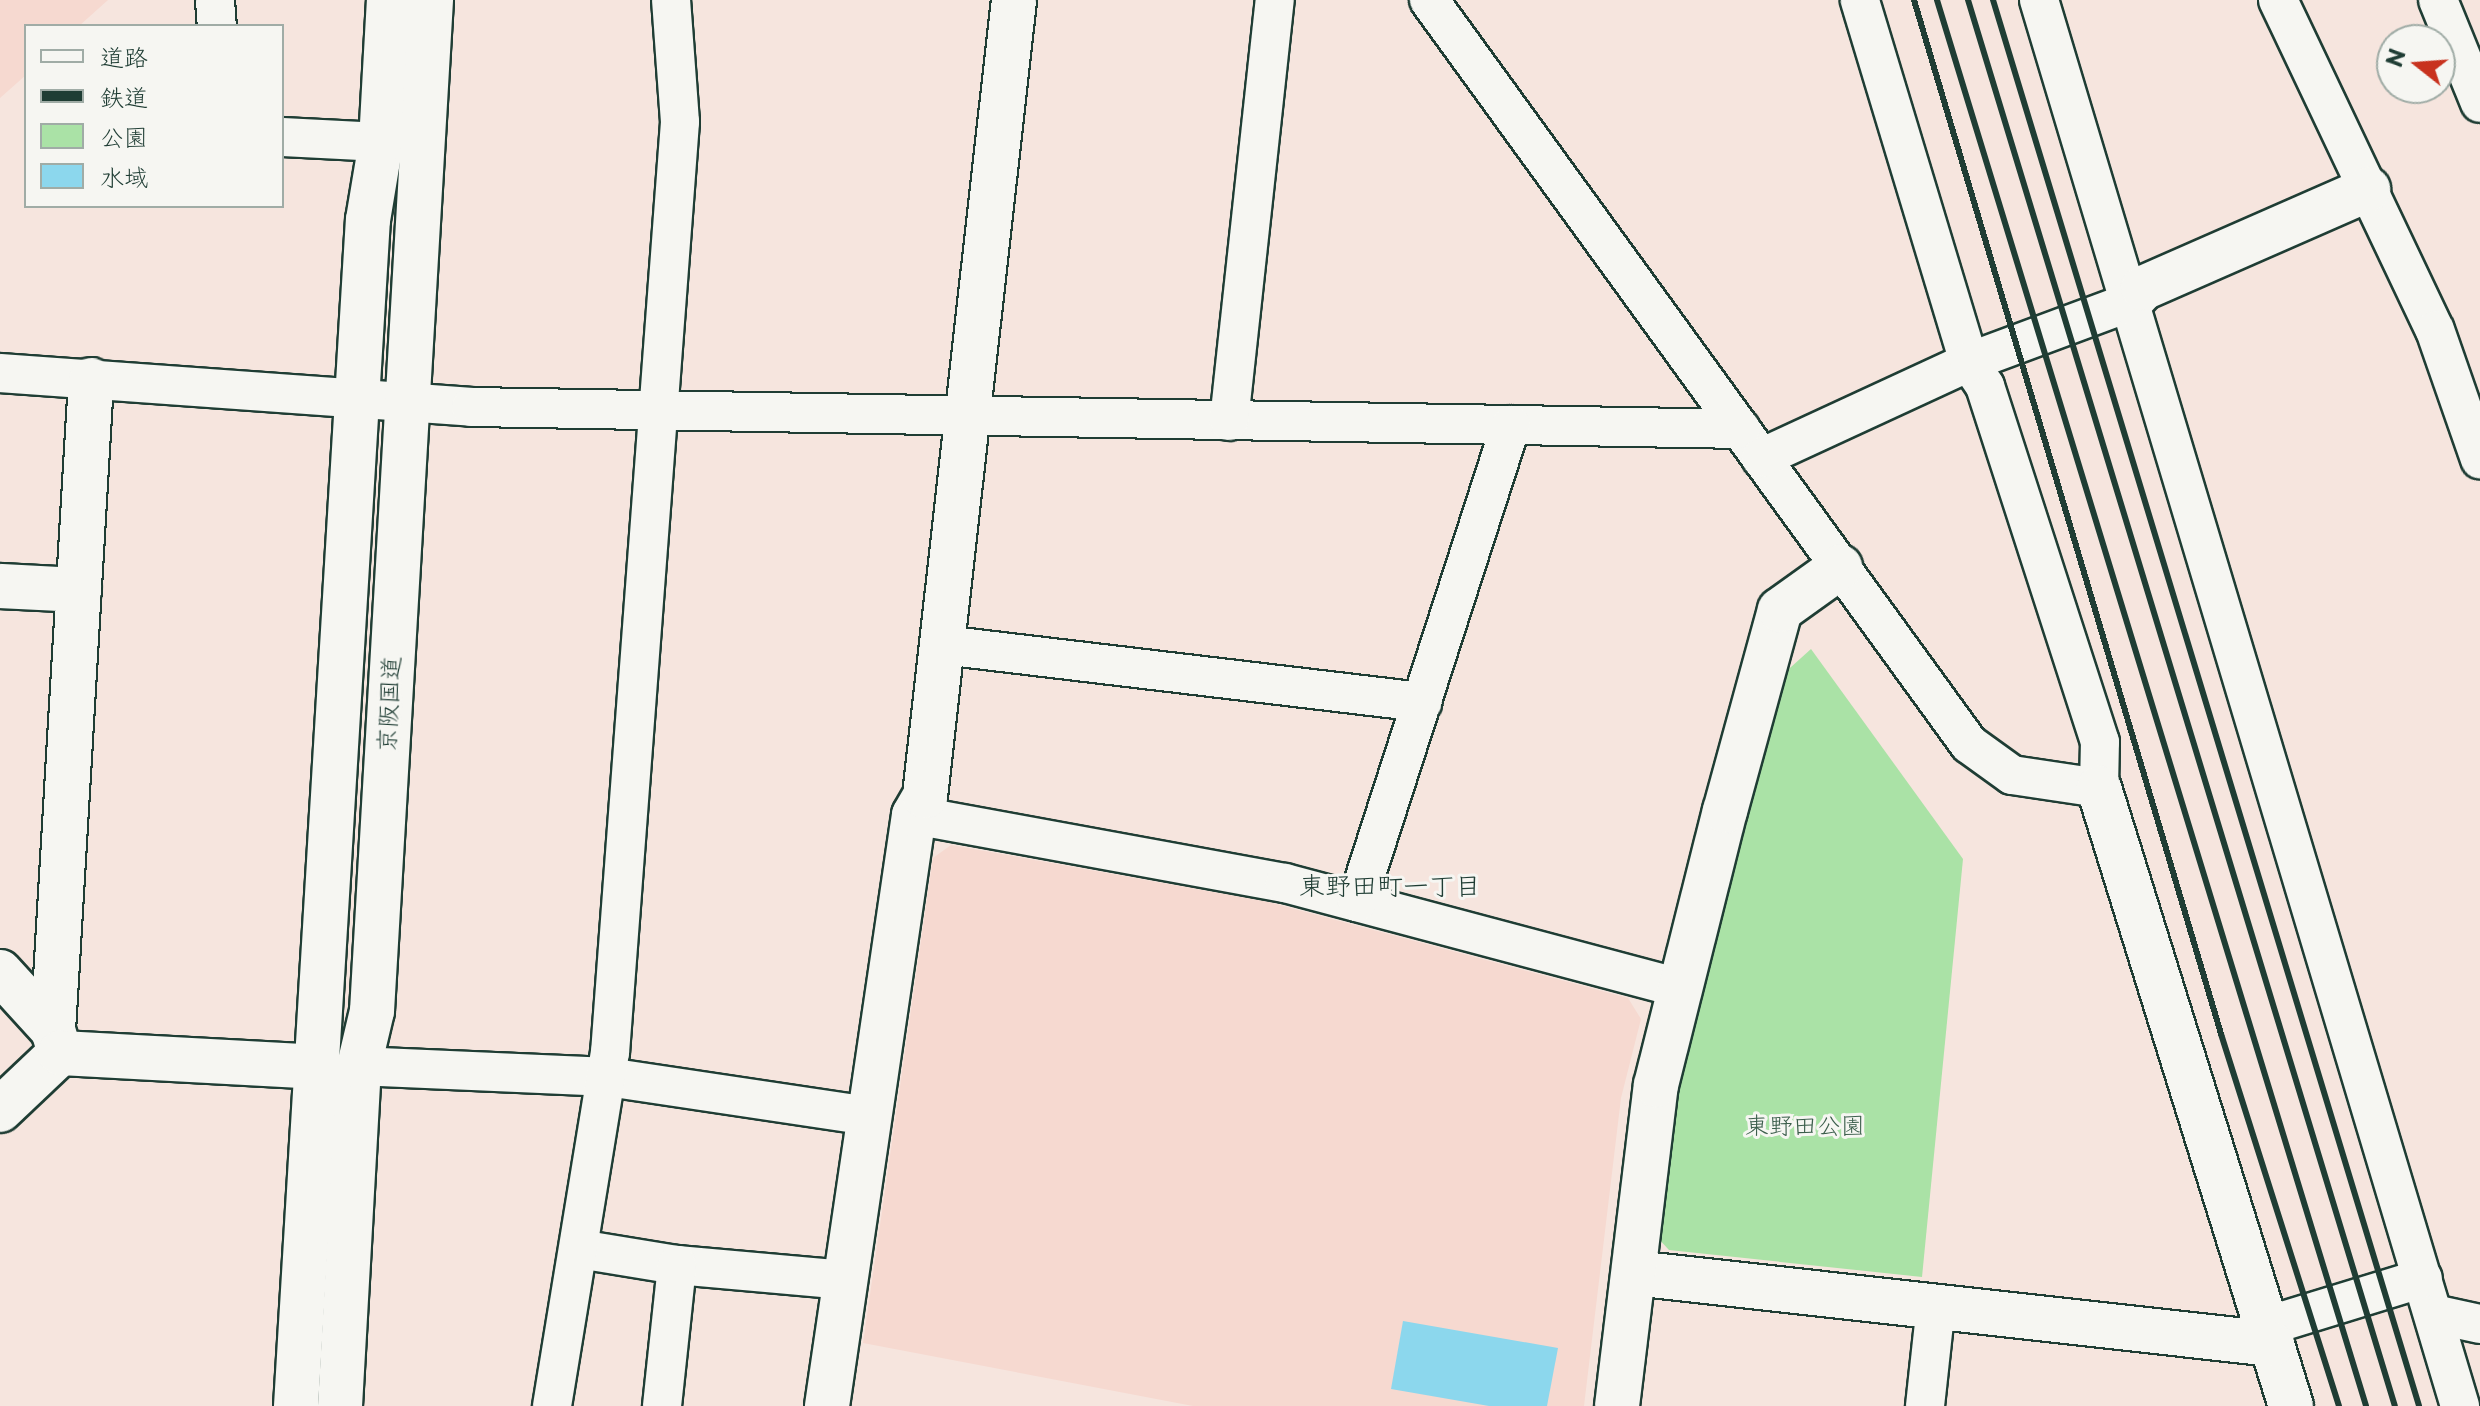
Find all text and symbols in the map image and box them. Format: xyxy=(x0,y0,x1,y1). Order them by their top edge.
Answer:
legend xyxy=(24,24,284,208)
north arrow xyxy=(2376,24,2456,104)
text: 道路 xyxy=(100,38,148,74)
text: N xyxy=(2376,44,2413,71)
text: 鉄道 xyxy=(100,78,148,114)
text: 公園 xyxy=(100,118,148,154)
text: 水域 xyxy=(100,158,148,194)
street label: 京阪国道 xyxy=(371,655,405,753)
district label: 東野田町一丁目 xyxy=(1299,869,1481,901)
park label: 東野田公園 xyxy=(1745,1111,1865,1139)

